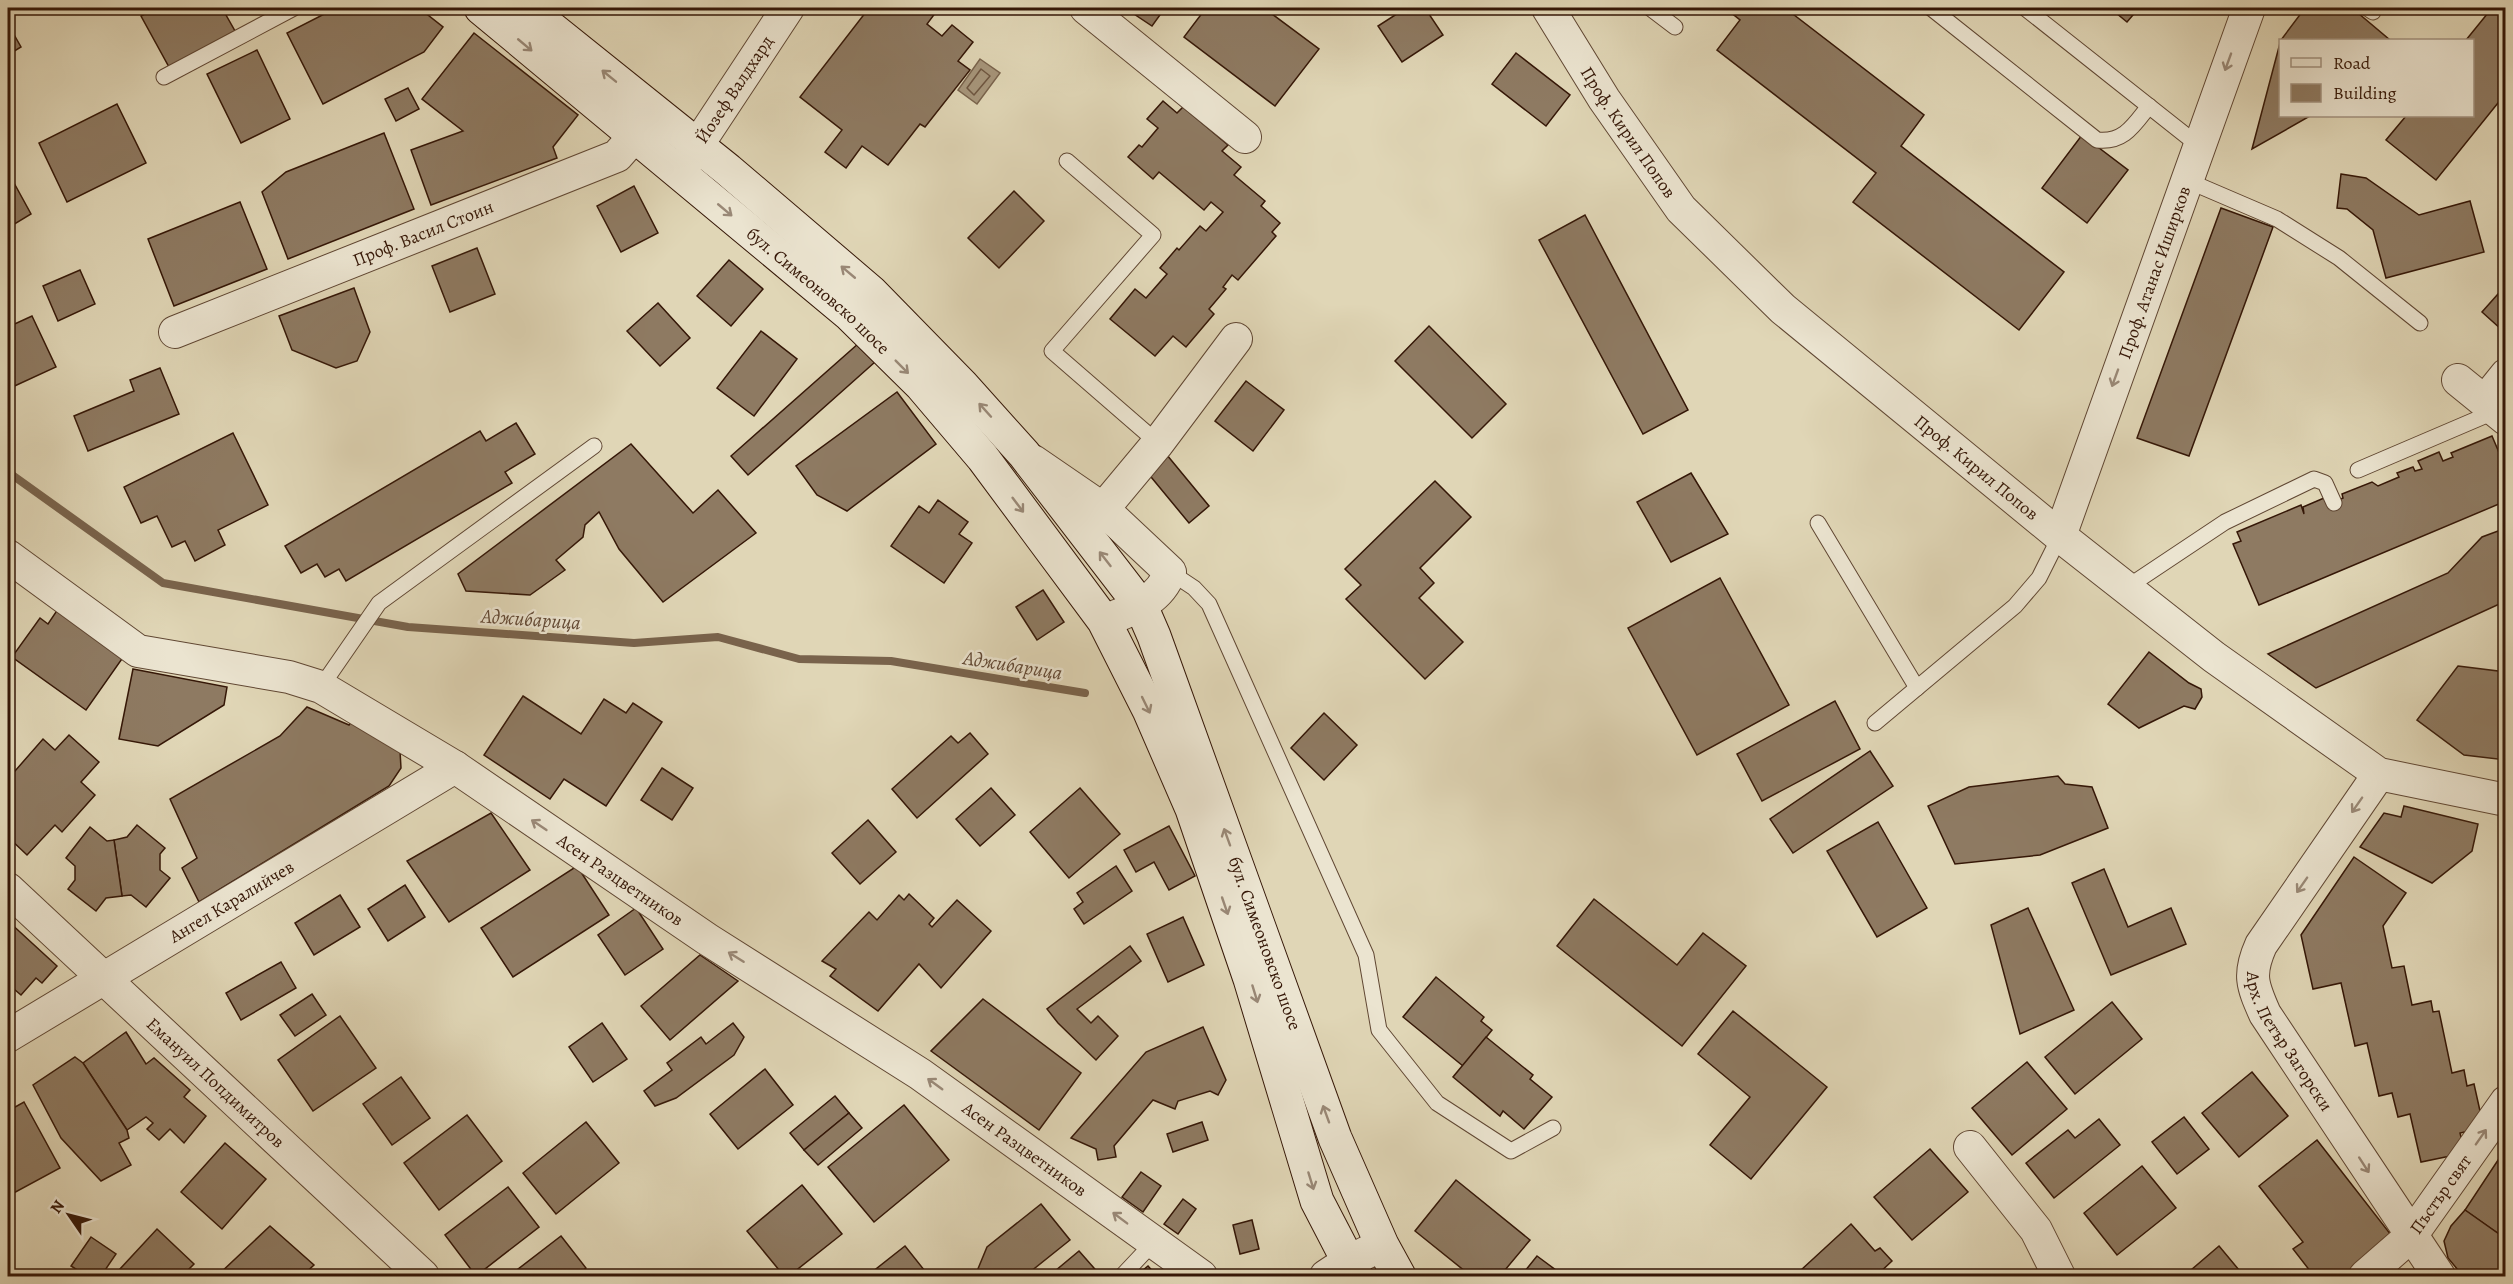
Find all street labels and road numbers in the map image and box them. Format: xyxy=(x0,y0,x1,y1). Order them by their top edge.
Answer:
street label: Йозеф Валдхард xyxy=(690,31,779,148)
street label: Проф. Кирил Попов xyxy=(1575,62,1682,203)
street label: Проф. Атанас Иширков xyxy=(2112,183,2196,362)
street label: Проф. Васил Стоин xyxy=(349,194,497,272)
street label: бул. Симеоновско шосе xyxy=(741,222,895,360)
street label: Проф. Кирил Попов xyxy=(1909,409,2044,526)
street label: Асен Разцветников xyxy=(552,828,688,932)
street label: бул. Симеоновско шосе xyxy=(1222,853,1307,1034)
street label: Ангел Каралийчев xyxy=(164,855,299,949)
street label: Арх. Петър Загорски xyxy=(2241,970,2338,1116)
street label: Емануил Попдимитров xyxy=(141,1012,290,1153)
street label: Асен Разцветников xyxy=(957,1096,1092,1202)
street label: Пъстър свят xyxy=(2404,1150,2477,1239)

